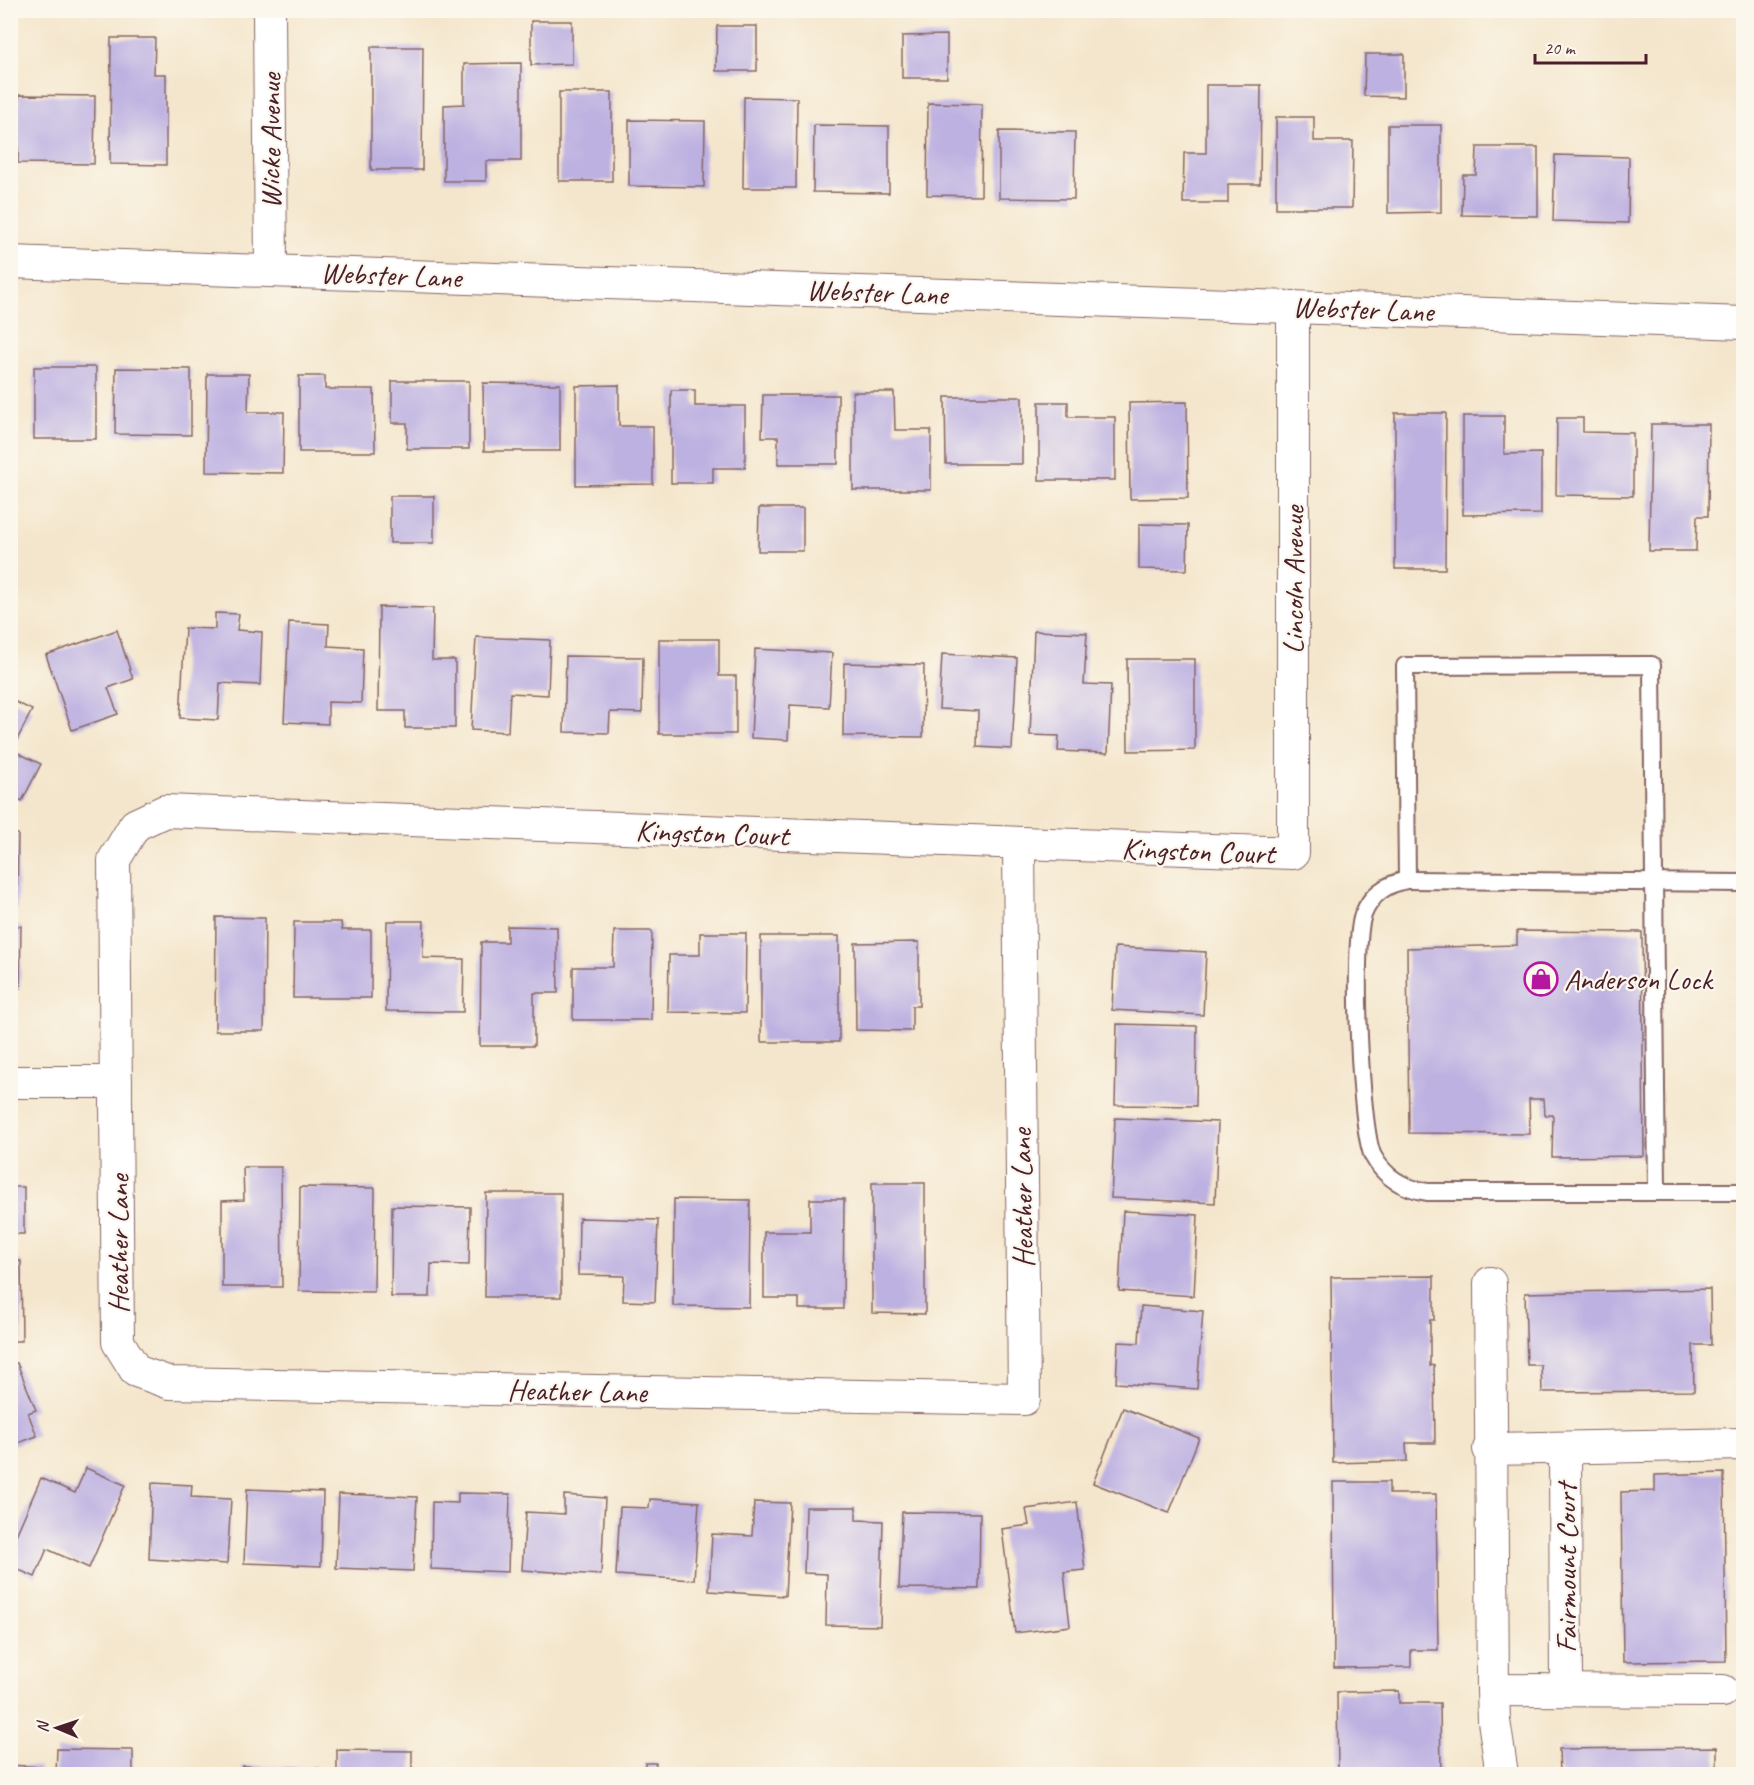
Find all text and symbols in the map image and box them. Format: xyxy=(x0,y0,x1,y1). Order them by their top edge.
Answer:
scale bar xyxy=(1535,27,1646,65)
text: 20 m xyxy=(1544,37,1577,59)
street label: Wicke Avenue xyxy=(251,71,289,209)
street label: Webster Lane xyxy=(320,254,464,297)
street label: Webster Lane xyxy=(806,271,950,314)
street label: Webster Lane xyxy=(1292,288,1436,331)
street label: Lincoln Avenue xyxy=(1274,504,1312,654)
street label: Kingston Court xyxy=(635,811,792,855)
street label: Kingston Court xyxy=(1121,829,1278,873)
place label: Anderson Lock xyxy=(1564,960,1714,998)
shop icon: Anderson Lock xyxy=(1523,961,1559,997)
street label: Heather Lane xyxy=(1002,1126,1042,1268)
street label: Heather Lane xyxy=(99,1172,137,1314)
street label: Heather Lane xyxy=(507,1371,649,1411)
street label: Fairmount Court xyxy=(1547,1479,1585,1653)
north arrow xyxy=(27,1698,87,1758)
text: N xyxy=(33,1719,53,1733)

